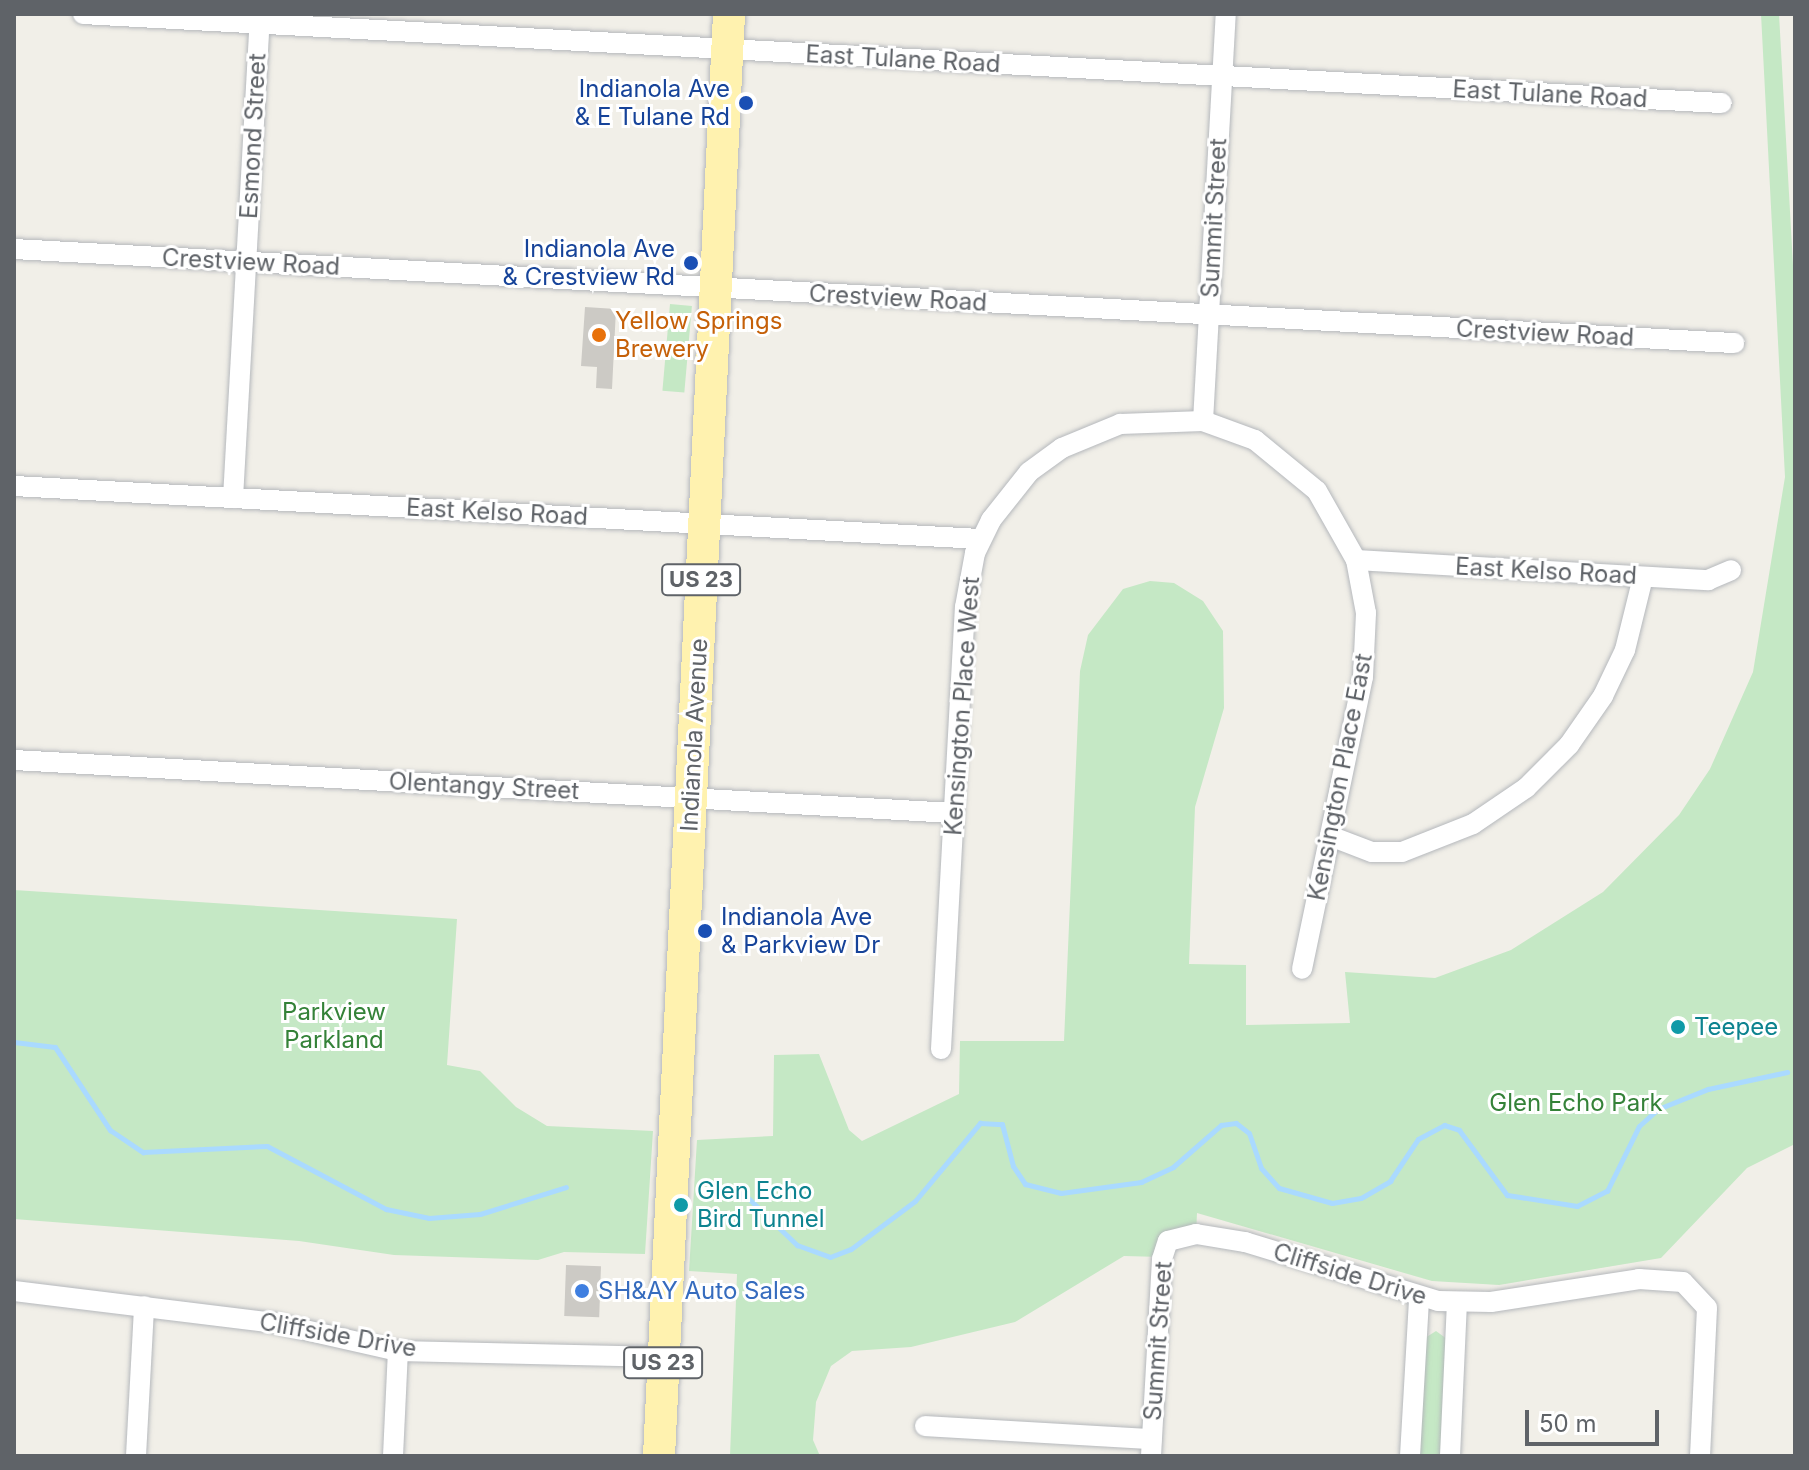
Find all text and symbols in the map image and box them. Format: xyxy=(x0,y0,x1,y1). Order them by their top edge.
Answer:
street label: East Tulane Road xyxy=(805,40,1001,78)
street label: Esmond Street xyxy=(234,52,272,220)
place label: Indianola Ave & E Tulane Rd xyxy=(575,75,730,131)
street label: East Tulane Road xyxy=(1452,75,1648,113)
marker: Indianola Ave & E Tulane Rd xyxy=(737,94,755,112)
street label: Summit Street xyxy=(1195,137,1233,299)
place label: Indianola Ave & Crestview Rd xyxy=(503,235,675,291)
street label: Crestview Road xyxy=(161,243,341,281)
marker: Indianola Ave & Crestview Rd xyxy=(682,254,700,272)
street label: Crestview Road xyxy=(808,279,988,317)
place label: Yellow Springs Brewery xyxy=(615,307,782,363)
street label: Crestview Road xyxy=(1455,314,1635,352)
marker: Yellow Springs Brewery xyxy=(590,326,608,344)
street label: East Kelso Road xyxy=(405,493,589,531)
street label: East Kelso Road xyxy=(1454,552,1638,590)
road number: US 23 xyxy=(661,562,741,598)
street label: Kensington Place West xyxy=(939,575,985,837)
street label: Indianola Avenue xyxy=(675,638,713,832)
street label: Kensington Place East xyxy=(1302,651,1378,903)
street label: Olentangy Street xyxy=(388,767,580,805)
place label: Indianola Ave & Parkview Dr xyxy=(721,903,880,959)
marker: Indianola Ave & Parkview Dr xyxy=(696,922,714,940)
park label: Parkview Parkland xyxy=(282,998,386,1054)
place label: Teepee xyxy=(1694,1013,1778,1041)
marker: Teepee xyxy=(1669,1018,1687,1036)
park label: Glen Echo Park xyxy=(1489,1089,1663,1117)
place label: Glen Echo Bird Tunnel xyxy=(697,1177,825,1233)
marker: Glen Echo Bird Tunnel xyxy=(672,1196,690,1214)
street label: Cliffside Drive xyxy=(1270,1237,1430,1311)
street label: Summit Street xyxy=(1138,1260,1178,1422)
place label: SH&AY Auto Sales xyxy=(598,1277,805,1305)
marker: SH&AY Auto Sales xyxy=(573,1282,591,1300)
street label: Cliffside Drive xyxy=(257,1307,419,1363)
road number: US 23 xyxy=(623,1345,703,1381)
scale bar xyxy=(1529,1394,1663,1444)
text: 50 m xyxy=(1539,1409,1597,1438)

